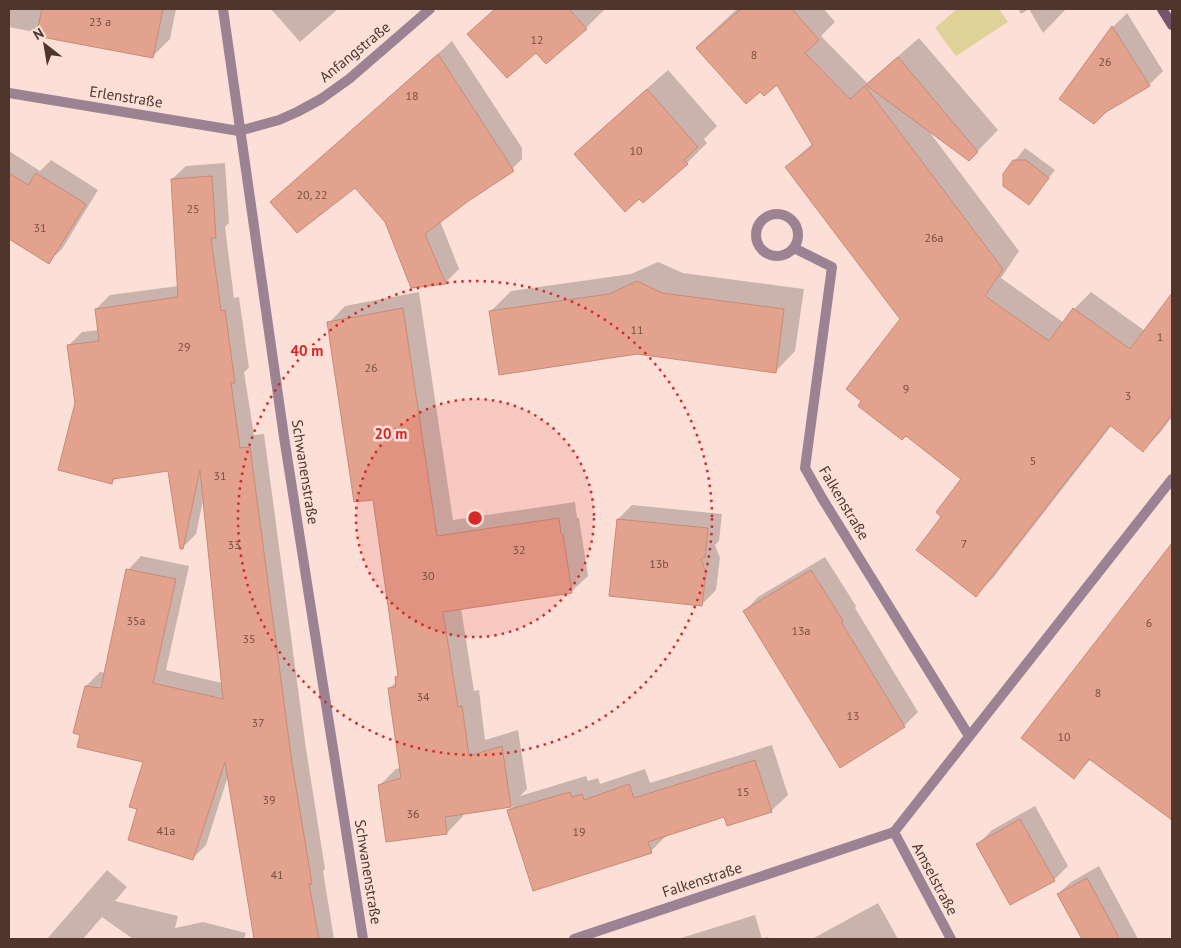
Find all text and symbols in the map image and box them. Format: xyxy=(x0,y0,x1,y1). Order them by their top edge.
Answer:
house number: 23 a xyxy=(89,14,111,29)
street label: Anfangstraße xyxy=(315,17,394,86)
north arrow xyxy=(20,20,70,70)
text: N xyxy=(30,24,47,44)
house number: 12 xyxy=(530,32,544,47)
house number: 8 xyxy=(751,47,757,62)
house number: 26 xyxy=(1098,54,1112,69)
street label: Erlenstraße xyxy=(88,81,164,112)
house number: 18 xyxy=(405,88,419,103)
house number: 10 xyxy=(629,143,643,158)
house number: 20, 22 xyxy=(296,187,328,202)
house number: 25 xyxy=(186,201,200,216)
house number: 31 xyxy=(33,220,47,235)
house number: 26a xyxy=(924,230,944,245)
house number: 11 xyxy=(630,322,644,337)
house number: 1 xyxy=(1157,329,1163,344)
house number: 29 xyxy=(177,339,191,354)
text: 40 m xyxy=(291,341,323,360)
house number: 26 xyxy=(364,360,378,375)
house number: 9 xyxy=(903,381,909,396)
house number: 3 xyxy=(1125,388,1131,403)
street label: Schwanenstraße xyxy=(288,418,323,526)
text: 20 m xyxy=(375,424,407,443)
house number: 5 xyxy=(1030,453,1036,468)
street label: Falkenstraße xyxy=(815,462,874,543)
house number: 31 xyxy=(213,468,227,483)
centre of rings xyxy=(466,509,484,527)
house number: 7 xyxy=(961,536,967,551)
house number: 33 xyxy=(227,537,241,552)
house number: 32 xyxy=(512,542,526,557)
house number: 13b xyxy=(649,556,669,571)
house number: 30 xyxy=(421,568,435,583)
house number: 35a xyxy=(126,613,146,628)
house number: 6 xyxy=(1146,615,1152,630)
house number: 13a xyxy=(791,623,811,638)
house number: 35 xyxy=(242,631,256,646)
house number: 8 xyxy=(1095,685,1101,700)
house number: 34 xyxy=(416,689,430,704)
house number: 13 xyxy=(846,708,860,723)
house number: 37 xyxy=(251,715,265,730)
house number: 10 xyxy=(1057,729,1071,744)
house number: 15 xyxy=(736,784,750,799)
house number: 39 xyxy=(262,792,276,807)
house number: 36 xyxy=(406,806,420,821)
street label: Schwanenstraße xyxy=(351,818,386,926)
house number: 41a xyxy=(156,823,176,838)
house number: 19 xyxy=(572,824,586,839)
street label: Amselstraße xyxy=(908,839,963,918)
street label: Falkenstraße xyxy=(660,858,744,901)
house number: 41 xyxy=(270,867,284,882)

